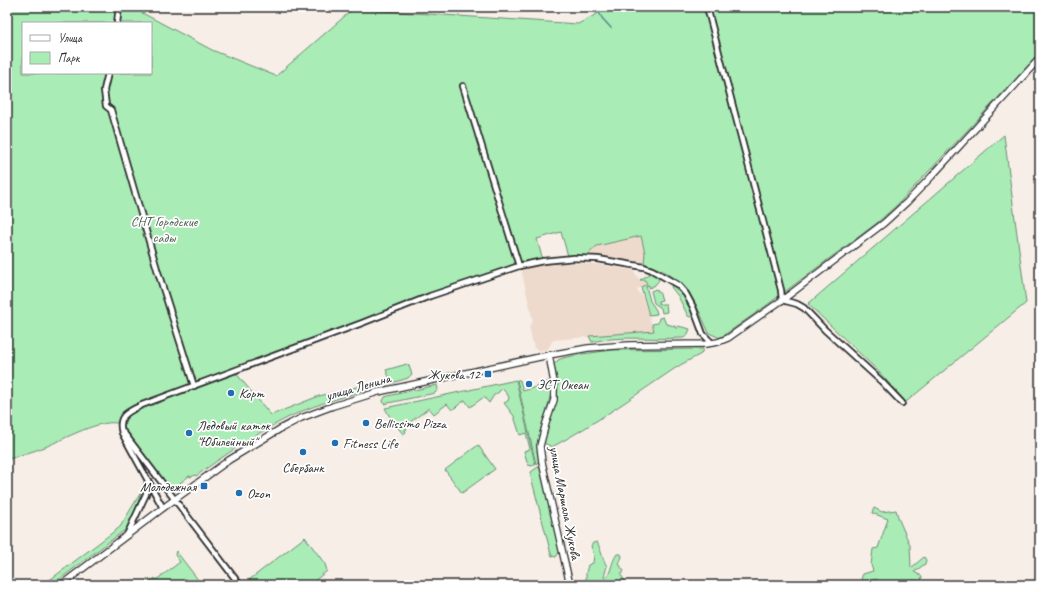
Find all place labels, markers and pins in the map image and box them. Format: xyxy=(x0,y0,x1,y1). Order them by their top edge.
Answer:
place label: Жукова 12 xyxy=(428,366,482,383)
marker: Жукова 12 xyxy=(483,369,493,379)
place label: ЭСТ Океан xyxy=(537,376,590,393)
marker: ЭСТ Океан xyxy=(524,379,534,389)
place label: Корт xyxy=(239,385,266,402)
marker: Корт xyxy=(226,388,236,398)
place label: Bellissimo Pizza xyxy=(374,415,447,432)
place label: Ледовый каток "Юбилейный" xyxy=(197,417,271,450)
marker: Bellissimo Pizza xyxy=(361,418,371,428)
marker: Ледовый каток "Юбилейный" xyxy=(184,428,194,438)
place label: Fitness Life xyxy=(343,435,399,452)
marker: Fitness Life xyxy=(330,438,340,448)
marker: Сбербанк xyxy=(298,447,308,457)
place label: Сбербанк xyxy=(282,459,326,476)
place label: Молодежная xyxy=(140,478,198,495)
marker: Молодежная xyxy=(199,481,209,491)
place label: Ozon xyxy=(247,485,271,502)
marker: Ozon xyxy=(234,488,244,498)

